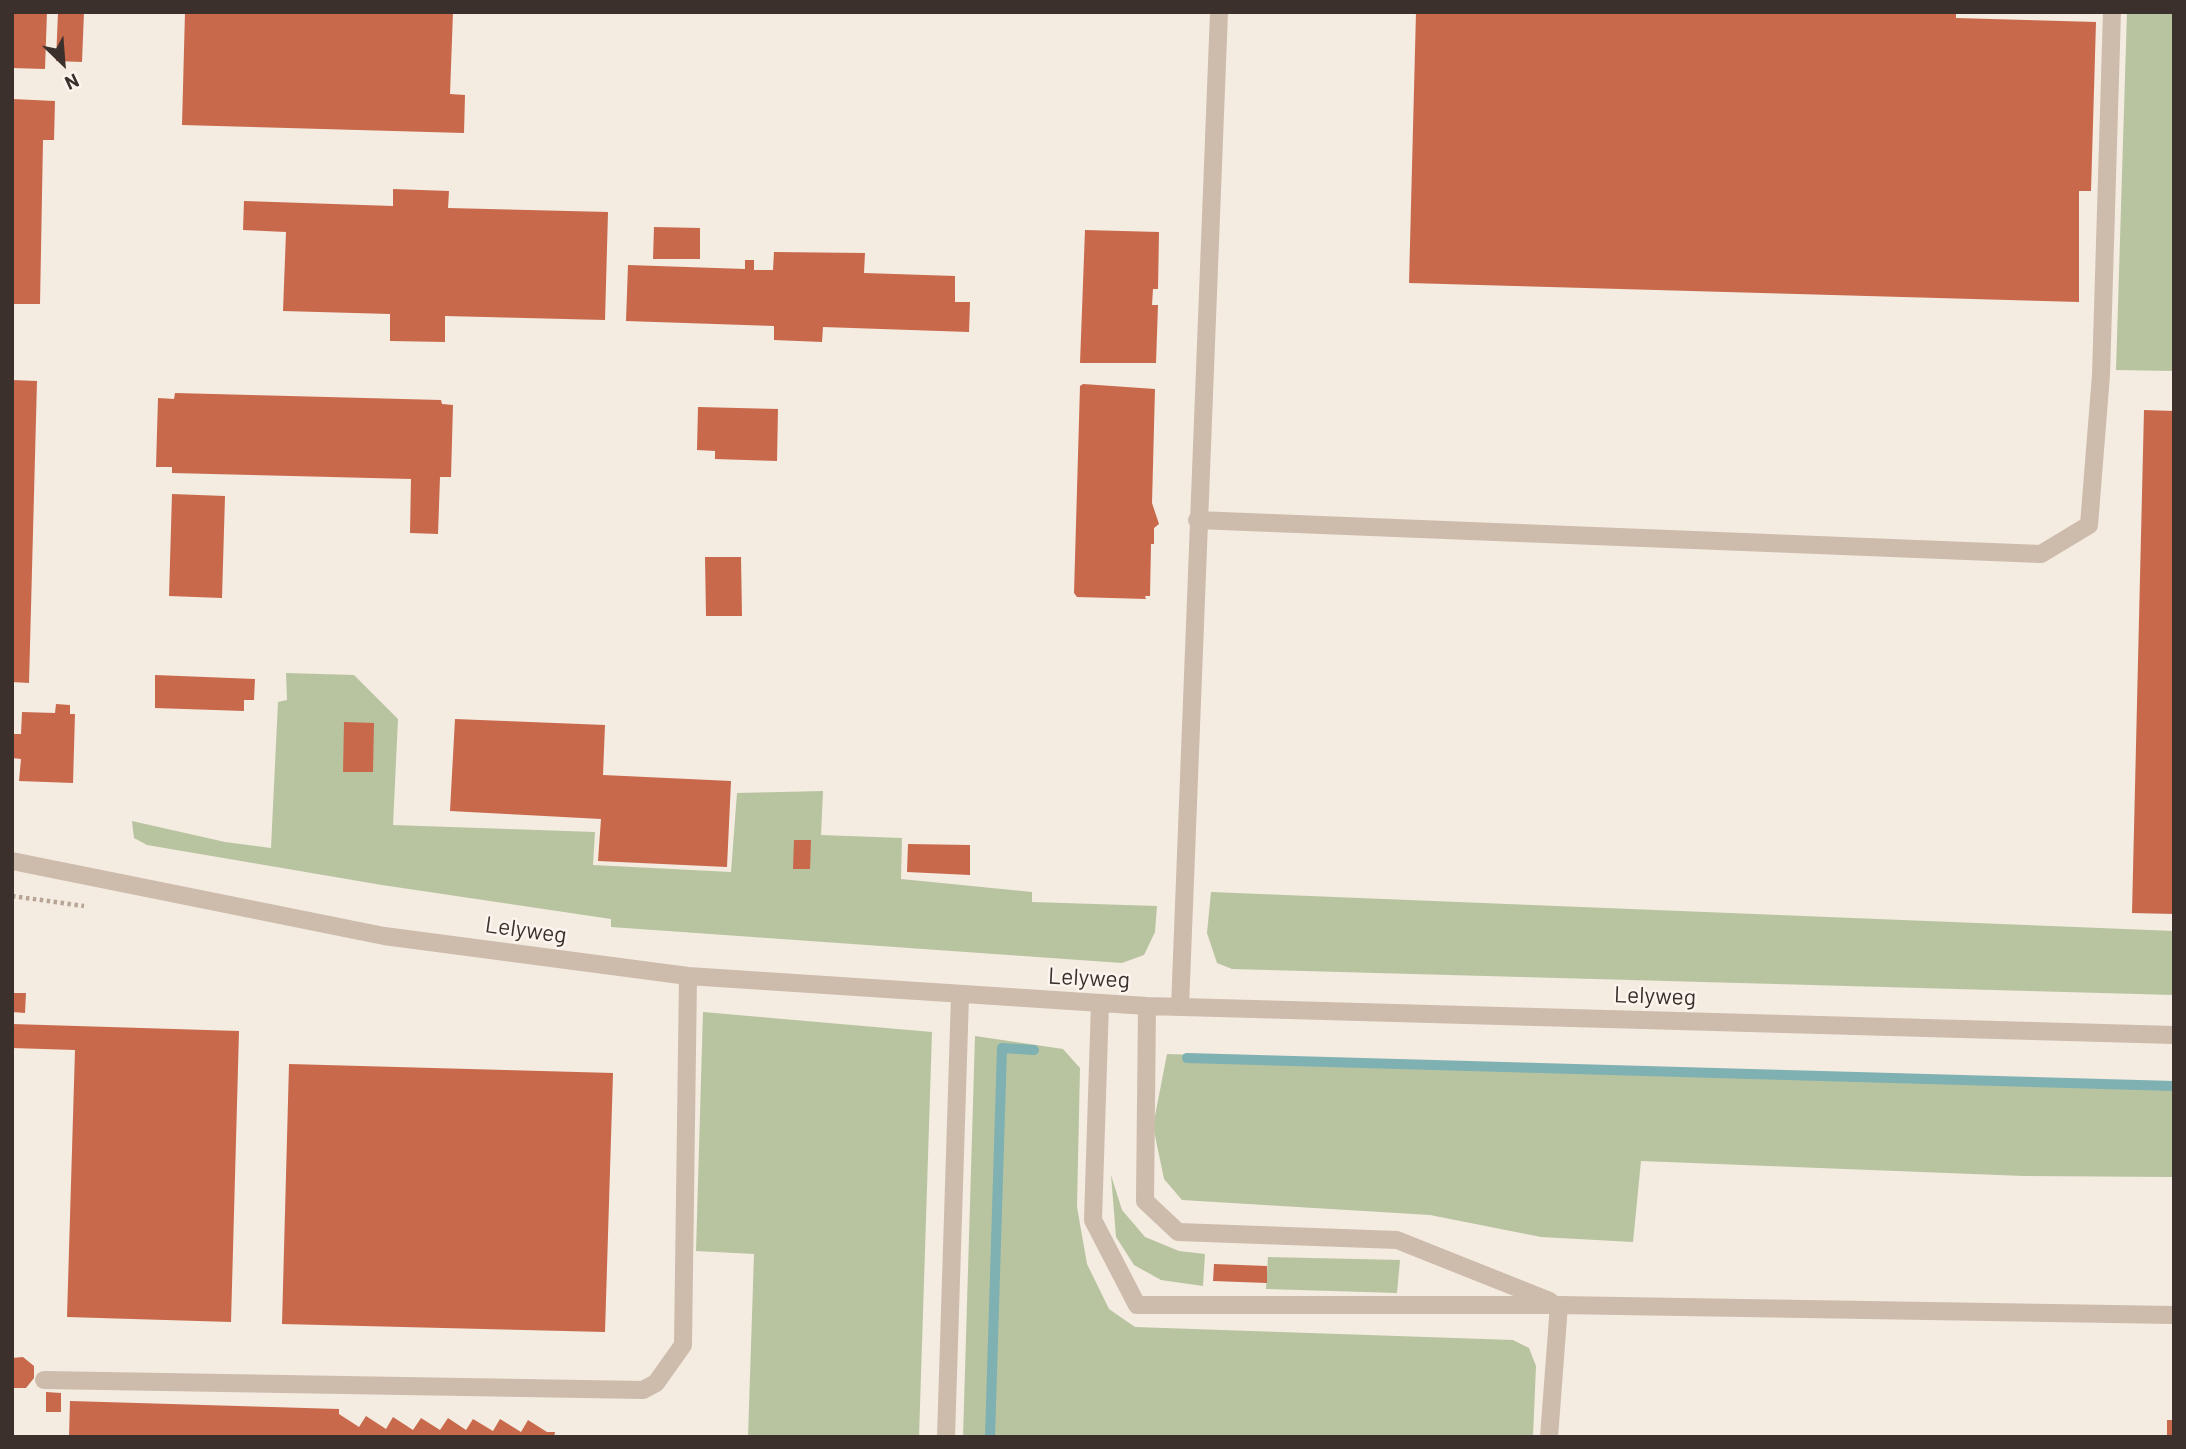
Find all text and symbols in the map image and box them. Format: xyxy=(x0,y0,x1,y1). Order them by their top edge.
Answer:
north arrow xyxy=(28,28,98,98)
text: N xyxy=(62,69,83,96)
street label: Lelyweg xyxy=(483,911,569,949)
street label: Lelyweg xyxy=(1047,962,1131,994)
street label: Lelyweg xyxy=(1614,981,1696,1011)

